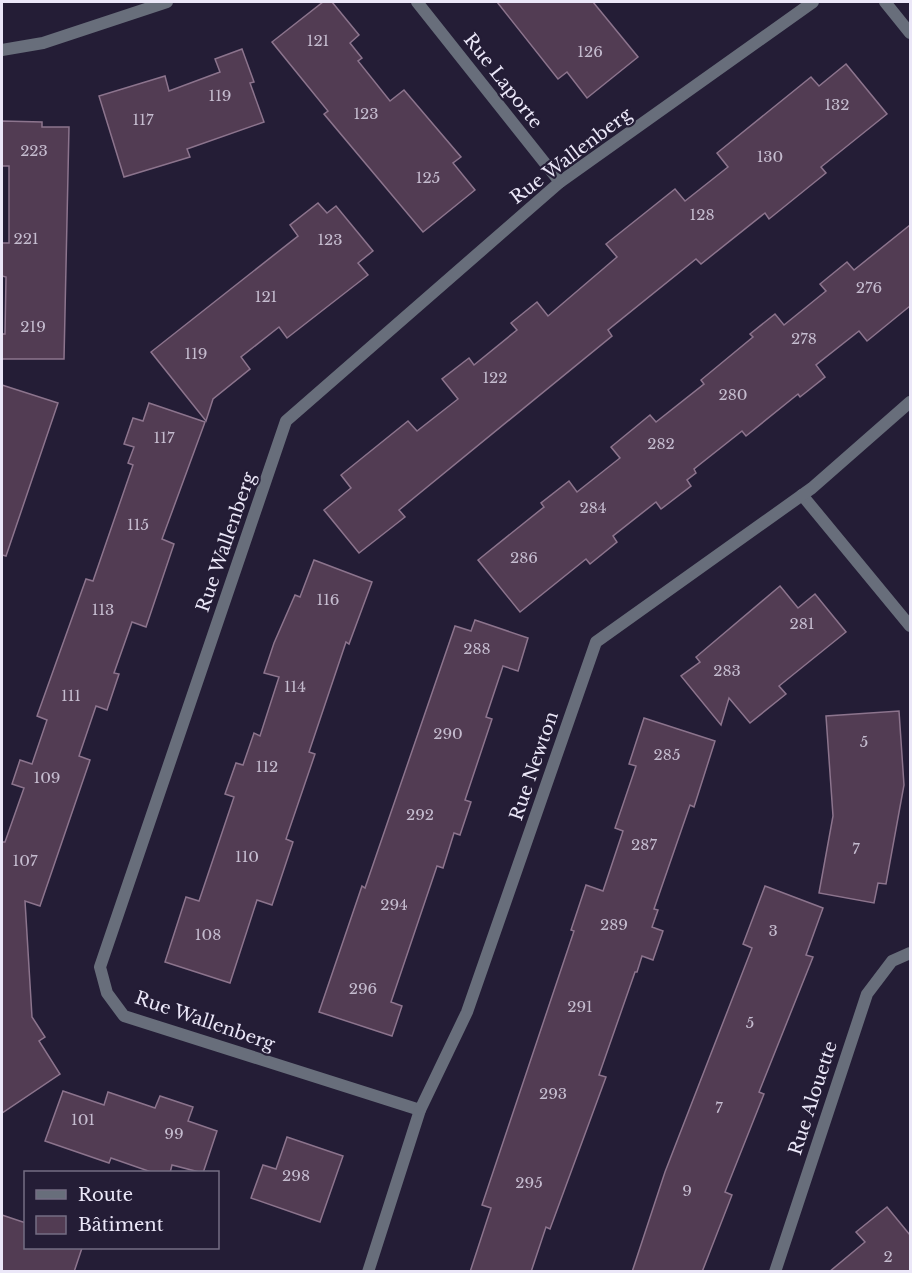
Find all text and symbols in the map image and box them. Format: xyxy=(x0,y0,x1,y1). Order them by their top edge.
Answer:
street label: Rue Laporte xyxy=(459,29,547,133)
house number: 121 xyxy=(307,31,329,50)
house number: 126 xyxy=(577,42,603,61)
house number: 119 xyxy=(208,86,232,105)
house number: 132 xyxy=(824,95,850,114)
street label: Rue Wallenberg xyxy=(506,103,636,209)
house number: 123 xyxy=(353,104,379,123)
house number: 117 xyxy=(133,110,154,129)
house number: 223 xyxy=(20,141,48,160)
house number: 130 xyxy=(757,147,783,166)
house number: 125 xyxy=(416,168,440,187)
house number: 128 xyxy=(689,205,715,224)
house number: 221 xyxy=(13,229,39,248)
house number: 123 xyxy=(317,230,343,249)
house number: 276 xyxy=(856,278,882,297)
house number: 121 xyxy=(255,287,277,306)
house number: 219 xyxy=(20,317,46,336)
house number: 278 xyxy=(791,329,817,348)
house number: 119 xyxy=(184,344,208,363)
house number: 122 xyxy=(482,368,508,387)
house number: 280 xyxy=(718,385,748,404)
house number: 117 xyxy=(154,428,175,447)
house number: 282 xyxy=(647,434,675,453)
street label: Rue Wallenberg xyxy=(192,469,260,615)
house number: 284 xyxy=(579,498,607,517)
house number: 115 xyxy=(127,515,149,534)
house number: 286 xyxy=(510,548,538,567)
house number: 116 xyxy=(316,590,340,609)
house number: 113 xyxy=(92,600,114,619)
house number: 281 xyxy=(789,614,815,633)
house number: 288 xyxy=(463,639,491,658)
house number: 283 xyxy=(713,661,741,680)
house number: 114 xyxy=(284,677,306,696)
house number: 111 xyxy=(61,686,81,705)
street label: Rue Newton xyxy=(505,709,563,823)
house number: 290 xyxy=(433,724,463,743)
house number: 5 xyxy=(860,732,868,751)
house number: 285 xyxy=(654,745,680,764)
house number: 112 xyxy=(256,757,278,776)
house number: 109 xyxy=(33,768,61,787)
house number: 292 xyxy=(406,805,434,824)
house number: 287 xyxy=(631,835,657,854)
house number: 7 xyxy=(852,839,860,858)
house number: 110 xyxy=(235,847,259,866)
house number: 107 xyxy=(13,851,38,870)
house number: 294 xyxy=(380,895,408,914)
house number: 289 xyxy=(600,915,628,934)
house number: 3 xyxy=(768,921,778,940)
house number: 108 xyxy=(195,925,221,944)
house number: 296 xyxy=(349,979,377,998)
street label: Rue Wallenberg xyxy=(132,987,278,1055)
house number: 291 xyxy=(567,997,593,1016)
house number: 5 xyxy=(746,1013,754,1032)
street label: Rue Alouette xyxy=(784,1038,842,1158)
house number: 293 xyxy=(539,1084,567,1103)
house number: 7 xyxy=(715,1098,723,1117)
house number: 101 xyxy=(71,1110,95,1129)
house number: 99 xyxy=(164,1124,184,1143)
house number: 298 xyxy=(282,1166,310,1185)
legend xyxy=(24,1171,219,1249)
house number: 295 xyxy=(515,1173,543,1192)
house number: 9 xyxy=(682,1181,692,1200)
text: Route xyxy=(78,1184,133,1206)
text: Bâtiment xyxy=(78,1214,164,1236)
house number: 2 xyxy=(883,1247,893,1266)

